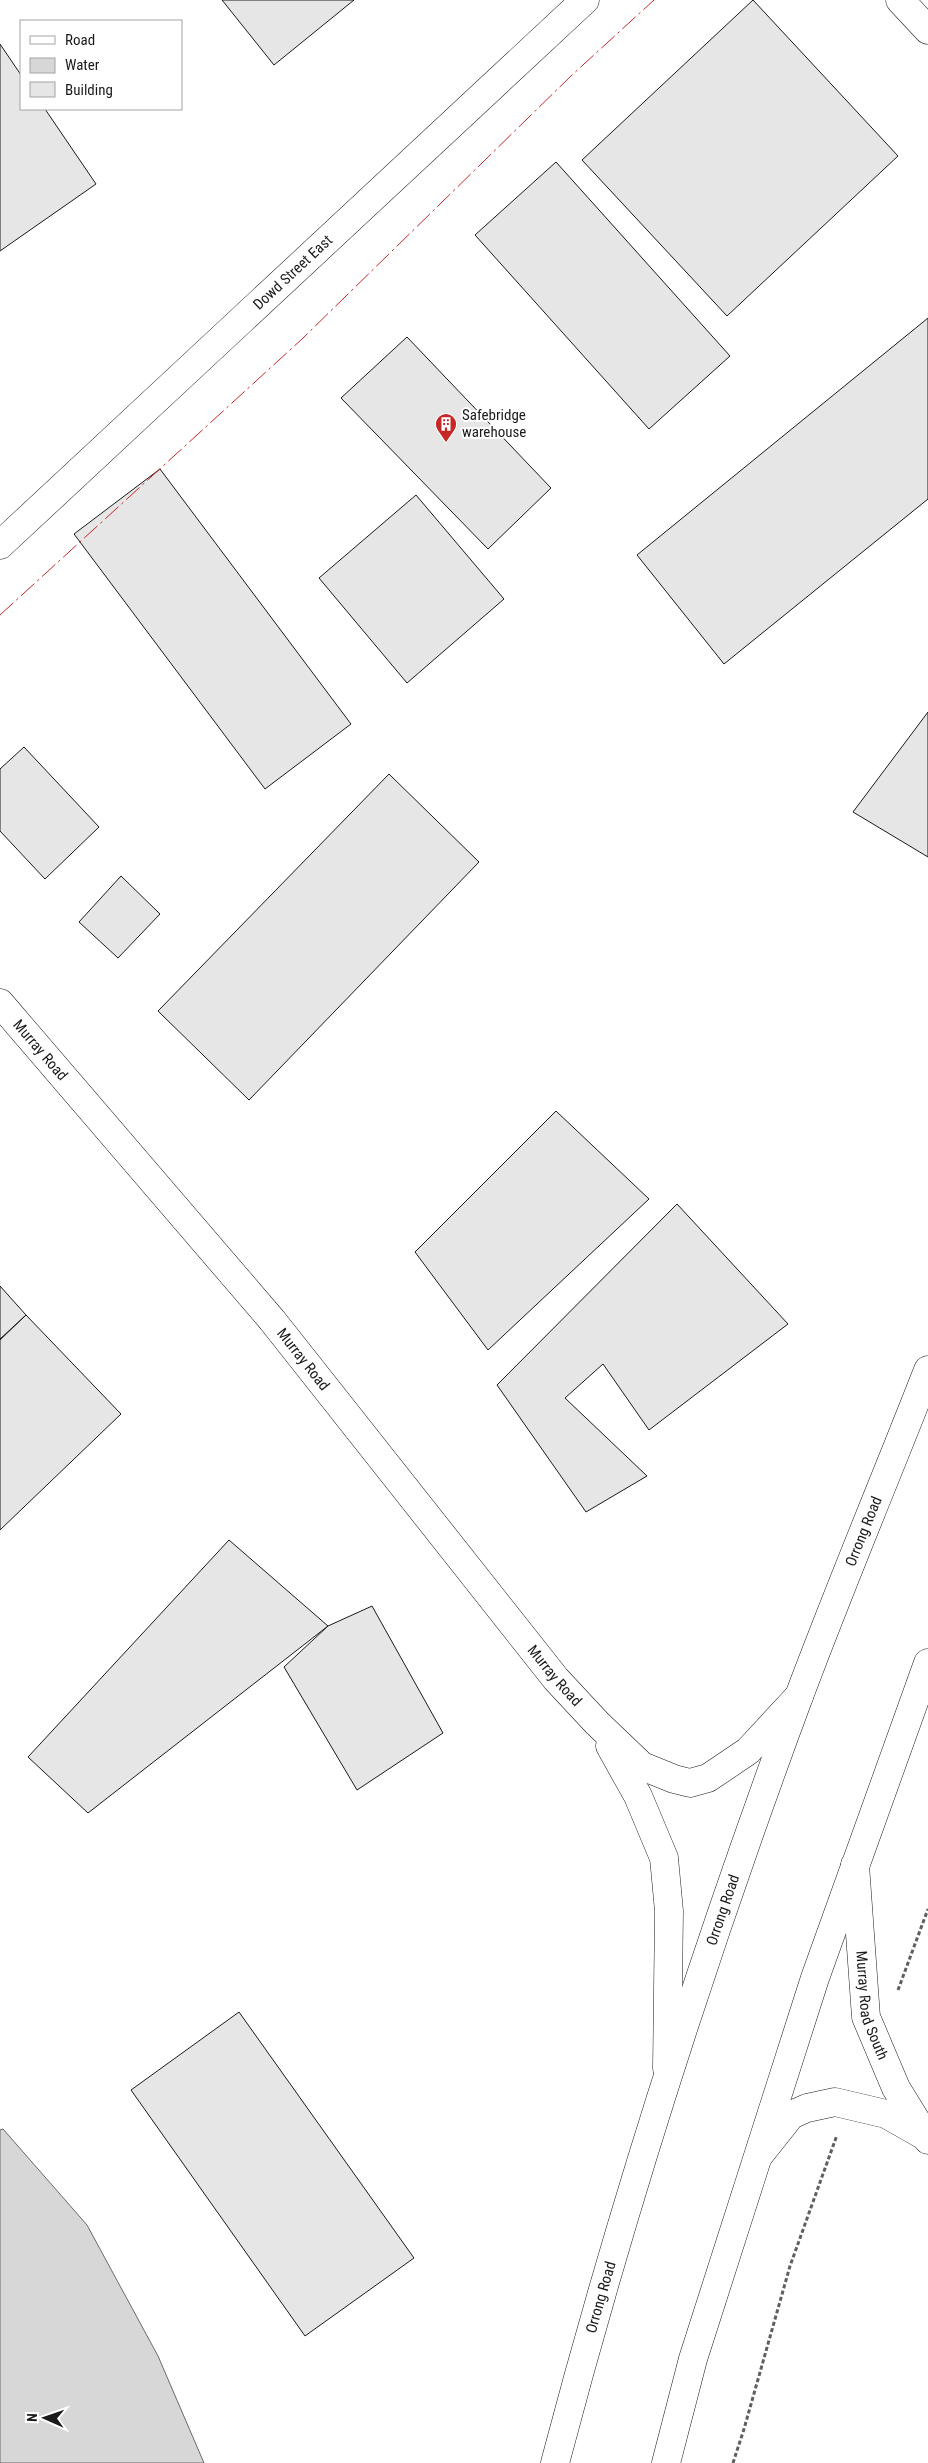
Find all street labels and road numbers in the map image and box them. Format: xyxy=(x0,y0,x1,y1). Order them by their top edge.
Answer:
street label: Dowd Street East xyxy=(249,231,336,313)
street label: Murray Road xyxy=(9,1016,71,1084)
street label: Murray Road xyxy=(273,1325,333,1394)
street label: Orrong Road xyxy=(841,1494,886,1569)
street label: Murray Road xyxy=(524,1642,586,1710)
street label: Orrong Road xyxy=(702,1872,743,1948)
street label: Murray Road South xyxy=(852,1950,892,2063)
street label: Orrong Road xyxy=(582,2259,620,2335)

